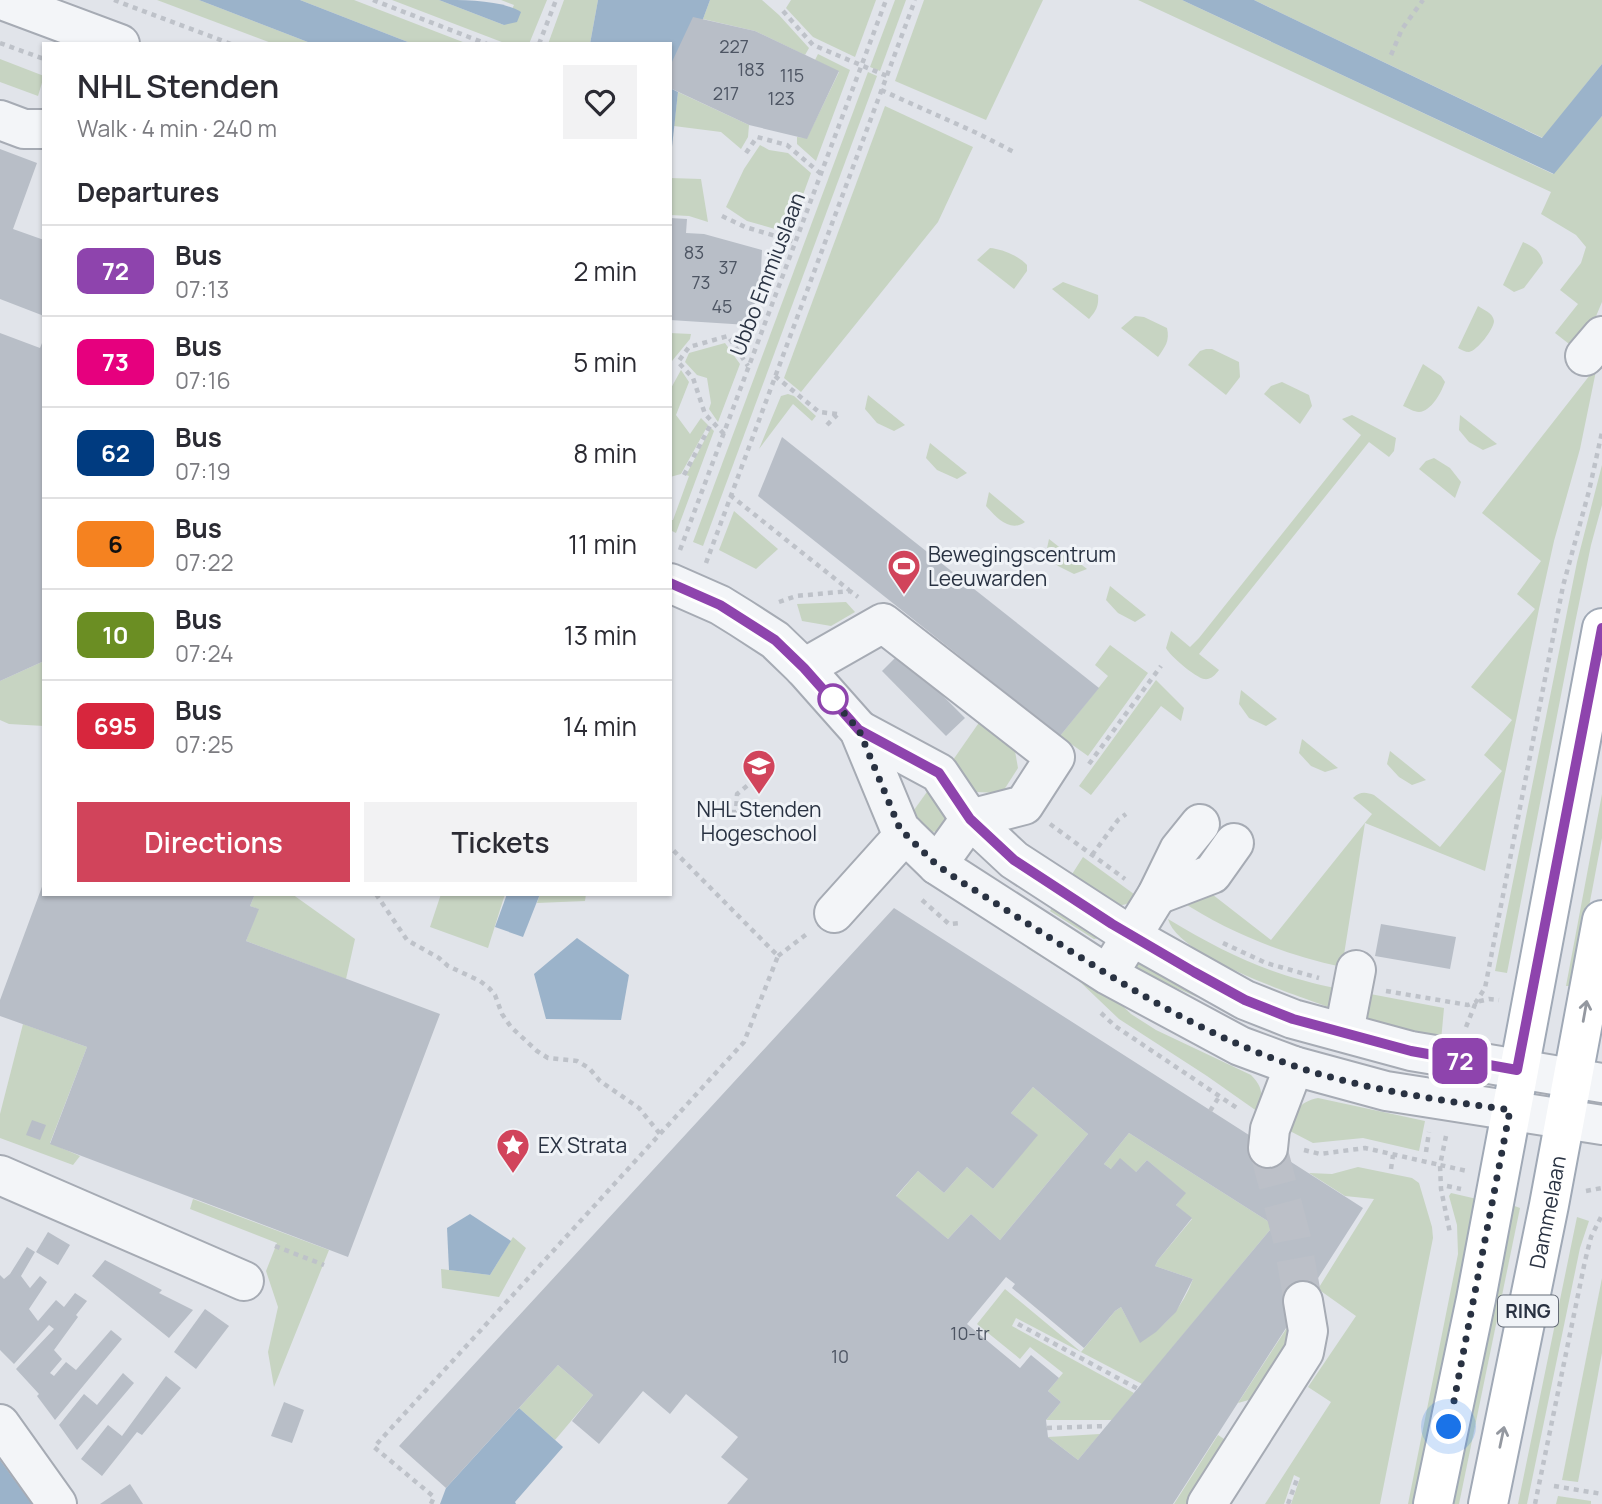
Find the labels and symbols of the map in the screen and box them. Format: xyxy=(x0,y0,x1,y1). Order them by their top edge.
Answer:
house number: 227 xyxy=(719,34,749,58)
house number: 183 xyxy=(737,57,765,81)
house number: 115 xyxy=(780,63,804,87)
house number: 217 xyxy=(713,81,739,105)
house number: 123 xyxy=(767,86,795,110)
street label: Ubbo Emmiuslaan xyxy=(723,188,811,360)
house number: 83 xyxy=(684,240,704,264)
house number: 37 xyxy=(719,255,738,279)
house number: 73 xyxy=(692,270,711,294)
house number: 45 xyxy=(711,294,733,318)
place label: Bewegingscentrum Leeuwarden xyxy=(928,540,1116,592)
sports icon: Bewegingscentrum Leeuwarden xyxy=(885,547,923,596)
unlabelled marker xyxy=(818,684,848,714)
school or university icon: NHL Stenden Hogeschool xyxy=(740,747,778,796)
place label: NHL Stenden Hogeschool xyxy=(697,795,821,847)
one-way arrow xyxy=(1578,1000,1592,1023)
line badge: 72 xyxy=(1428,1038,1492,1084)
place icon: EX Strata xyxy=(494,1126,532,1175)
place label: EX Strata xyxy=(538,1131,627,1159)
street label: Dammelaan xyxy=(1522,1153,1572,1271)
road number: RING xyxy=(1498,1296,1558,1326)
house number: 10-tr xyxy=(950,1321,990,1345)
house number: 10 xyxy=(831,1344,849,1368)
your location xyxy=(1431,1409,1466,1444)
one-way arrow xyxy=(1496,1426,1510,1449)

